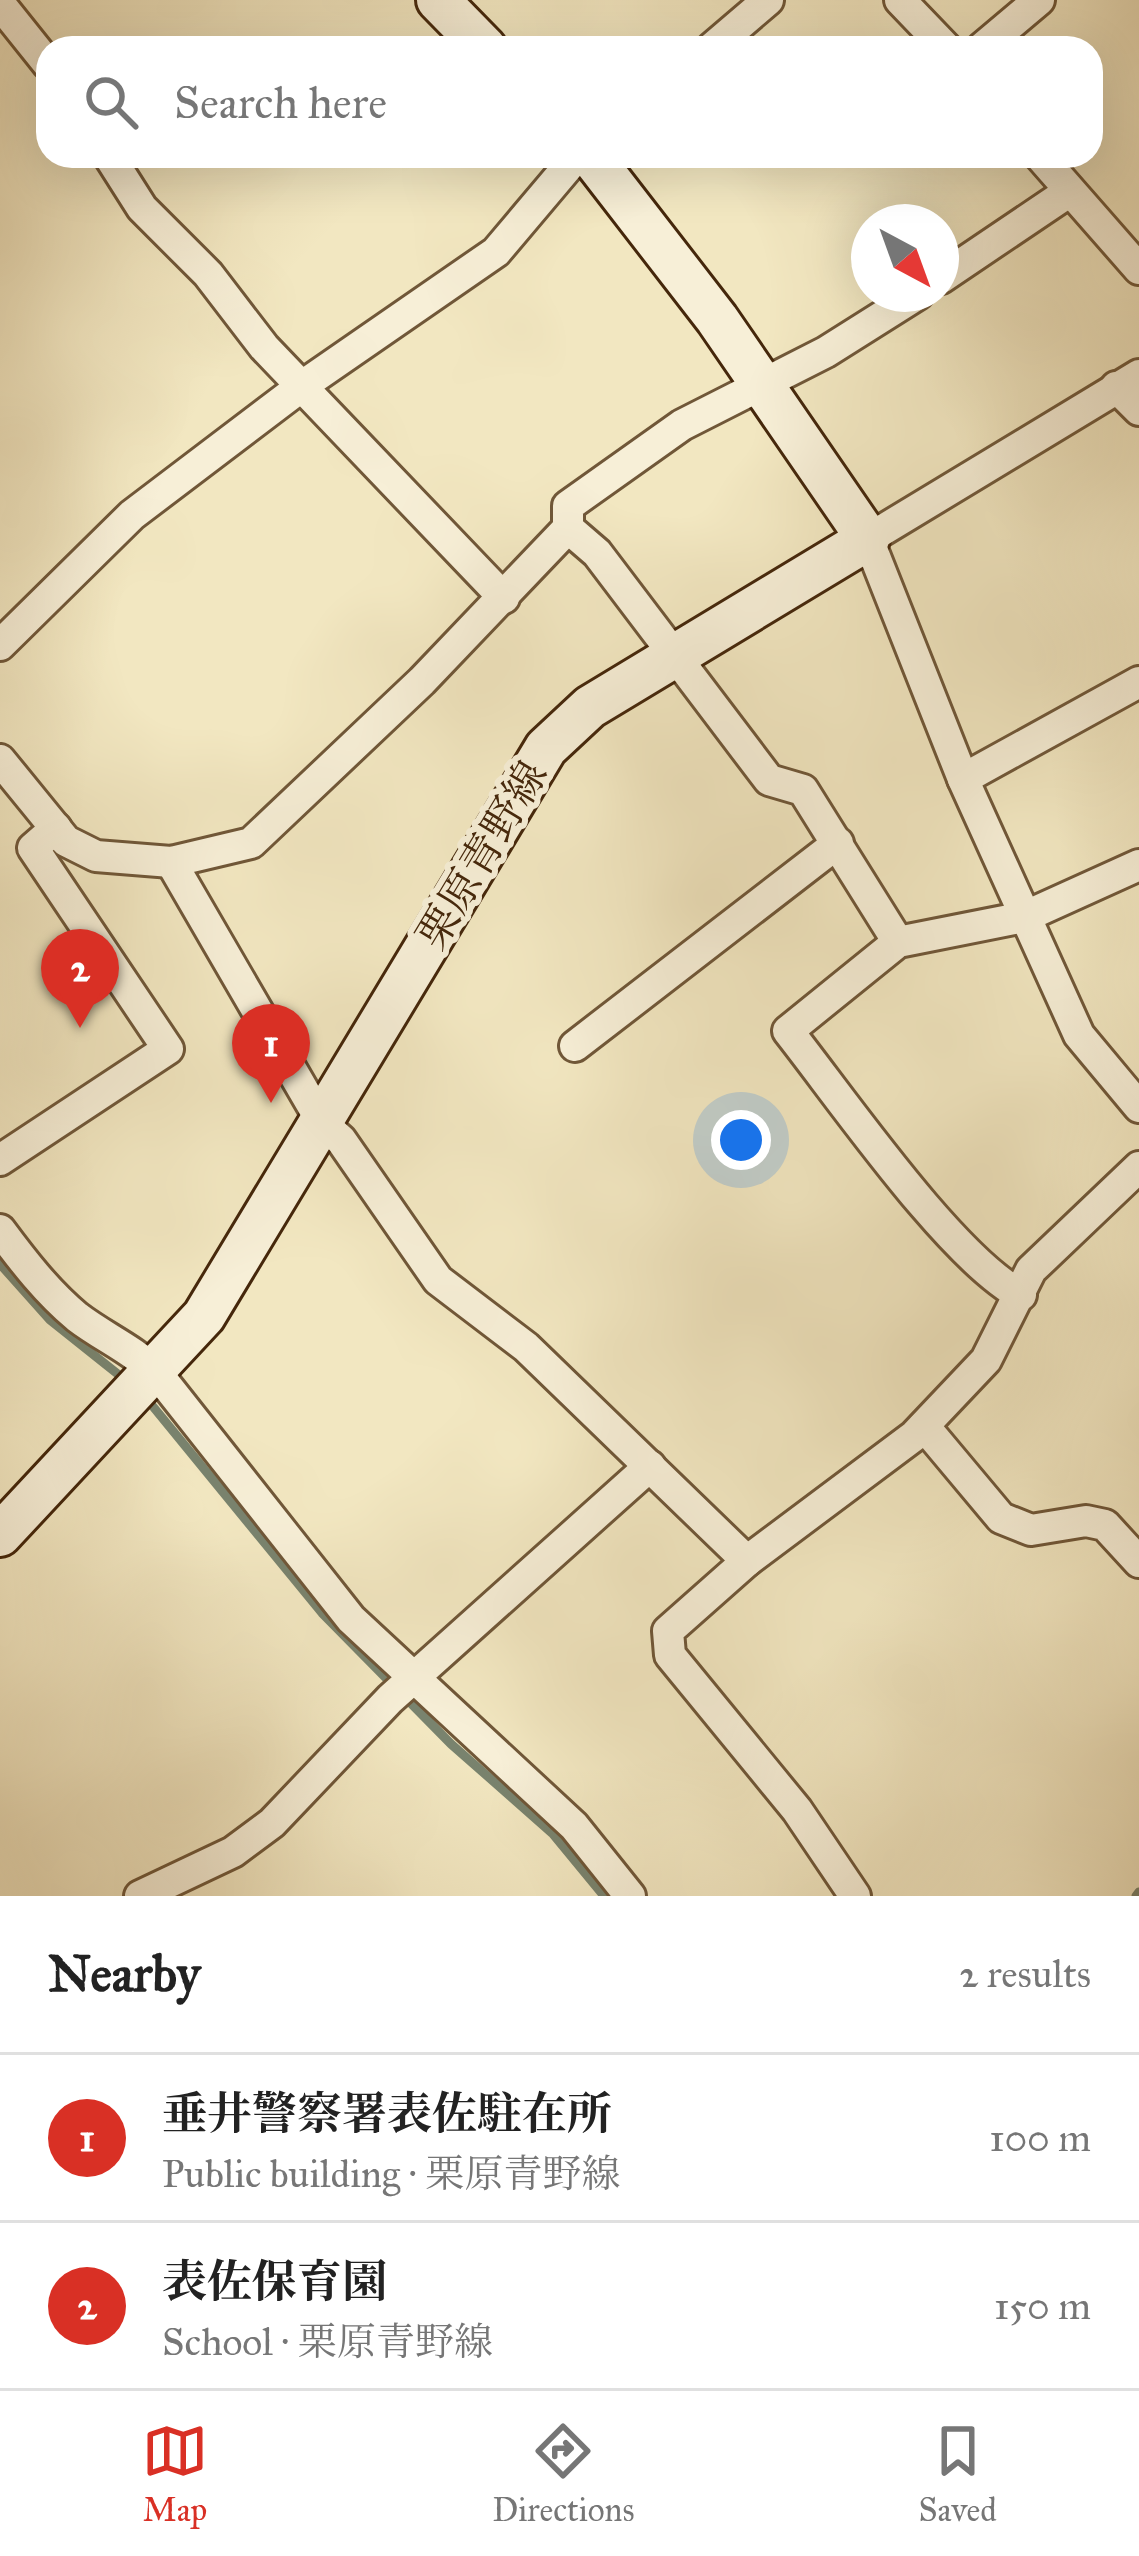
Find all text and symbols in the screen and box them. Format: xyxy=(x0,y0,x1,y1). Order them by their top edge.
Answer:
search box xyxy=(36,36,1103,168)
icon: search xyxy=(78,69,144,135)
text: Search here xyxy=(174,75,387,130)
north arrow xyxy=(851,204,959,312)
street label: 栗原青野線 xyxy=(406,752,558,958)
pin: 2 xyxy=(41,929,119,1028)
pin: 1 xyxy=(232,1004,310,1103)
your location xyxy=(711,1110,771,1170)
text: Nearby xyxy=(48,1943,200,2005)
text: 2 results xyxy=(959,1950,1091,1998)
text: 垂井警察署表佐駐在所 xyxy=(162,2086,612,2141)
text: 1 xyxy=(79,2114,95,2162)
text: 100 m xyxy=(989,2114,1091,2162)
text: Public building · 栗原青野線 xyxy=(162,2150,620,2198)
text: 表佐保育園 xyxy=(162,2254,387,2309)
text: 2 xyxy=(77,2282,97,2330)
text: 150 m xyxy=(994,2282,1091,2330)
text: School · 栗原青野線 xyxy=(162,2318,493,2366)
tab: Map xyxy=(142,2418,208,2530)
tab: Directions xyxy=(492,2418,634,2530)
tab: Saved xyxy=(919,2418,997,2530)

